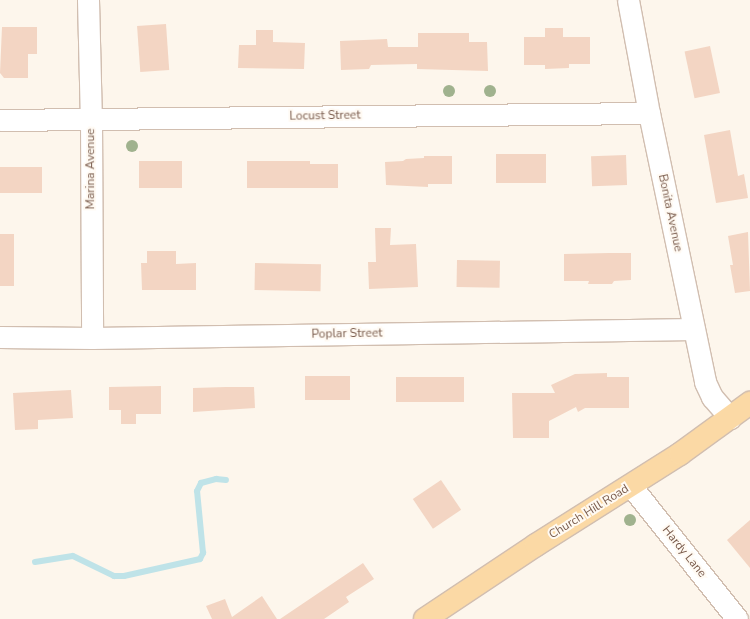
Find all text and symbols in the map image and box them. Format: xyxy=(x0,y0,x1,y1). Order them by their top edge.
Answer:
street label: Locust Street xyxy=(289,108,361,124)
street label: Marina Avenue xyxy=(84,129,98,209)
street label: Bonita Avenue xyxy=(655,173,685,253)
street label: Poplar Street xyxy=(311,326,383,342)
street label: Church Hill Road xyxy=(546,482,632,542)
street label: Hardy Lane xyxy=(659,523,709,581)

